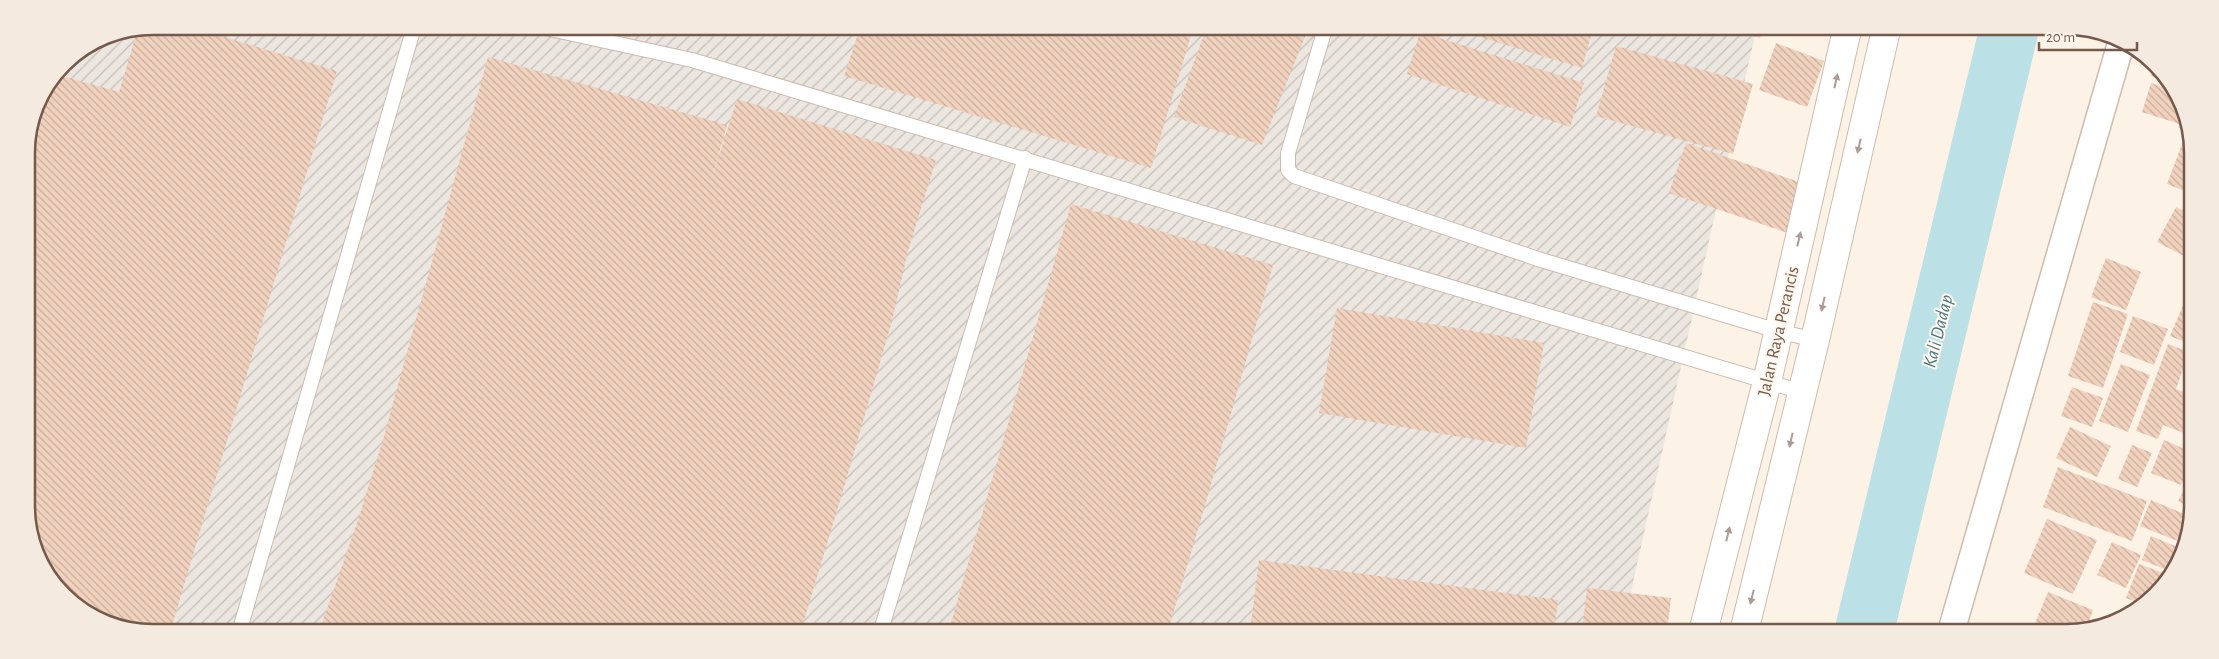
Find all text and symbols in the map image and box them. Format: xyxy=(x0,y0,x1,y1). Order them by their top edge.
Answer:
scale bar xyxy=(2039,20,2136,52)
text: 20 m xyxy=(2046,30,2075,45)
one-way arrow xyxy=(1832,73,1840,88)
one-way arrow xyxy=(1855,138,1863,153)
one-way arrow xyxy=(1795,231,1803,247)
street label: Jalan Raya Perancis xyxy=(1755,265,1803,398)
water label: Kali Dadap xyxy=(1920,293,1957,370)
one-way arrow xyxy=(1819,297,1827,312)
one-way arrow xyxy=(1787,432,1795,447)
one-way arrow xyxy=(1724,526,1732,541)
one-way arrow xyxy=(1748,590,1756,605)

